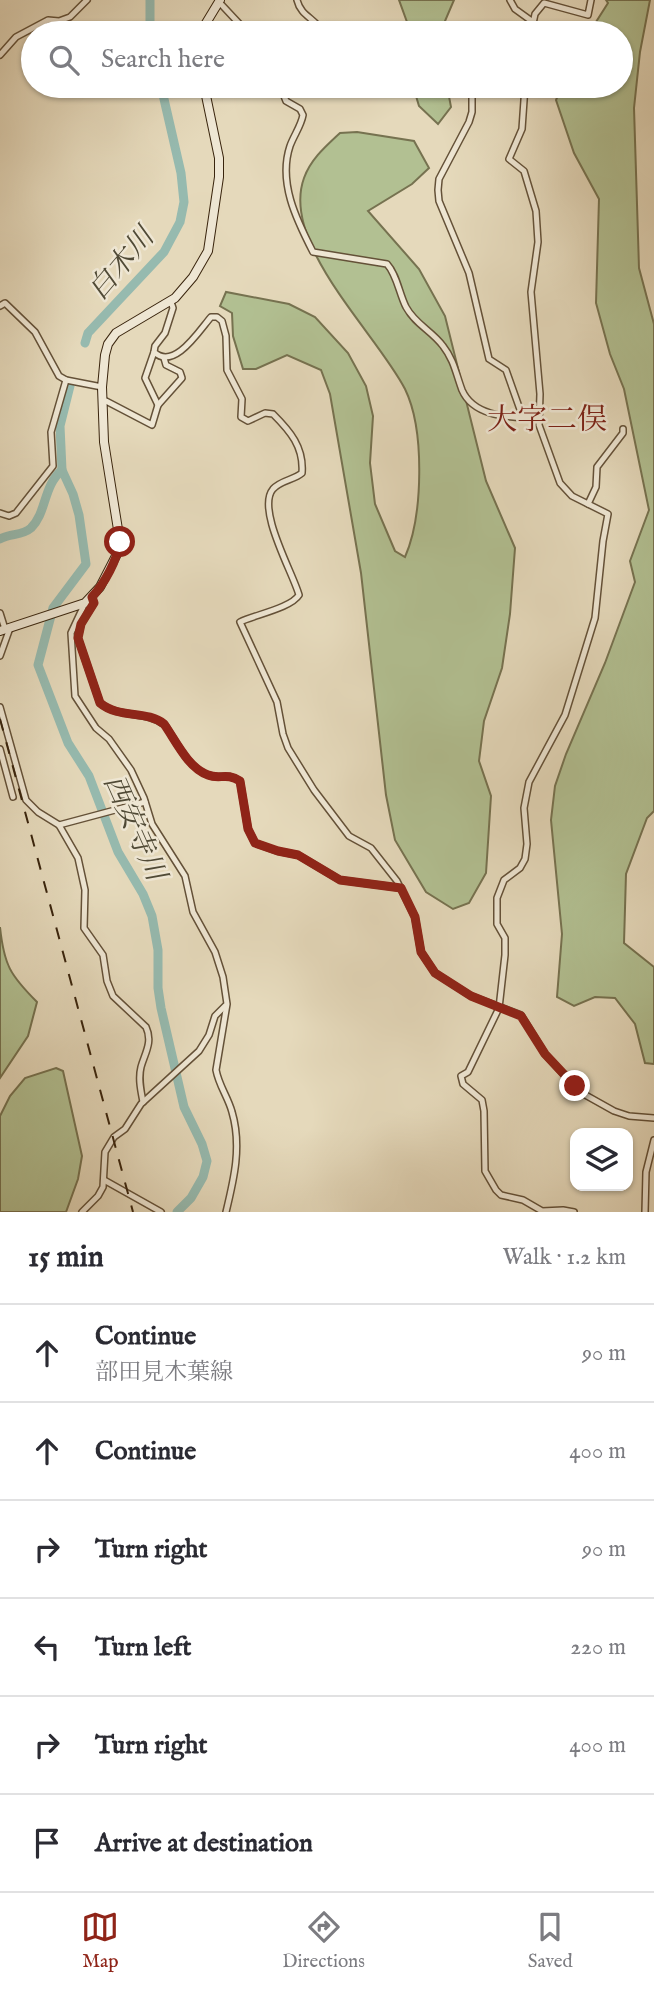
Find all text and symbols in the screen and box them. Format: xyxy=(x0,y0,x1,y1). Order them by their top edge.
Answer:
search box xyxy=(21,21,633,98)
icon: search xyxy=(45,41,83,79)
text: Search here xyxy=(101,43,225,76)
water label: 白木川 xyxy=(82,219,164,308)
district label: 大字二俣 xyxy=(487,402,607,440)
route start xyxy=(104,526,135,557)
water label: 西安寺川 xyxy=(95,770,174,889)
route end xyxy=(559,1070,590,1101)
map controls xyxy=(570,1128,633,1191)
button: layers xyxy=(570,1128,633,1191)
text: 15 min xyxy=(28,1239,104,1277)
text: Walk · 1.2 km xyxy=(502,1243,626,1272)
text: Continue xyxy=(95,1320,196,1353)
icon: ahead xyxy=(28,1334,66,1372)
text: 90 m xyxy=(582,1339,626,1368)
text: 部田見木葉線 xyxy=(95,1358,233,1387)
icon: ahead xyxy=(28,1432,66,1470)
text: Continue xyxy=(95,1435,196,1468)
text: 400 m xyxy=(569,1437,626,1466)
icon: right xyxy=(28,1530,66,1568)
text: Turn right xyxy=(95,1533,208,1566)
text: 90 m xyxy=(582,1535,626,1564)
icon: left xyxy=(28,1628,66,1666)
text: Turn left xyxy=(95,1631,192,1664)
text: 220 m xyxy=(570,1633,626,1662)
icon: right xyxy=(28,1726,66,1764)
text: Turn right xyxy=(95,1729,208,1762)
text: 400 m xyxy=(569,1731,626,1760)
icon: arrive xyxy=(28,1824,66,1862)
text: Arrive at destination xyxy=(95,1827,313,1860)
tab: Map xyxy=(81,1908,119,1974)
tab: Directions xyxy=(282,1908,365,1974)
tab: Saved xyxy=(528,1908,573,1974)

